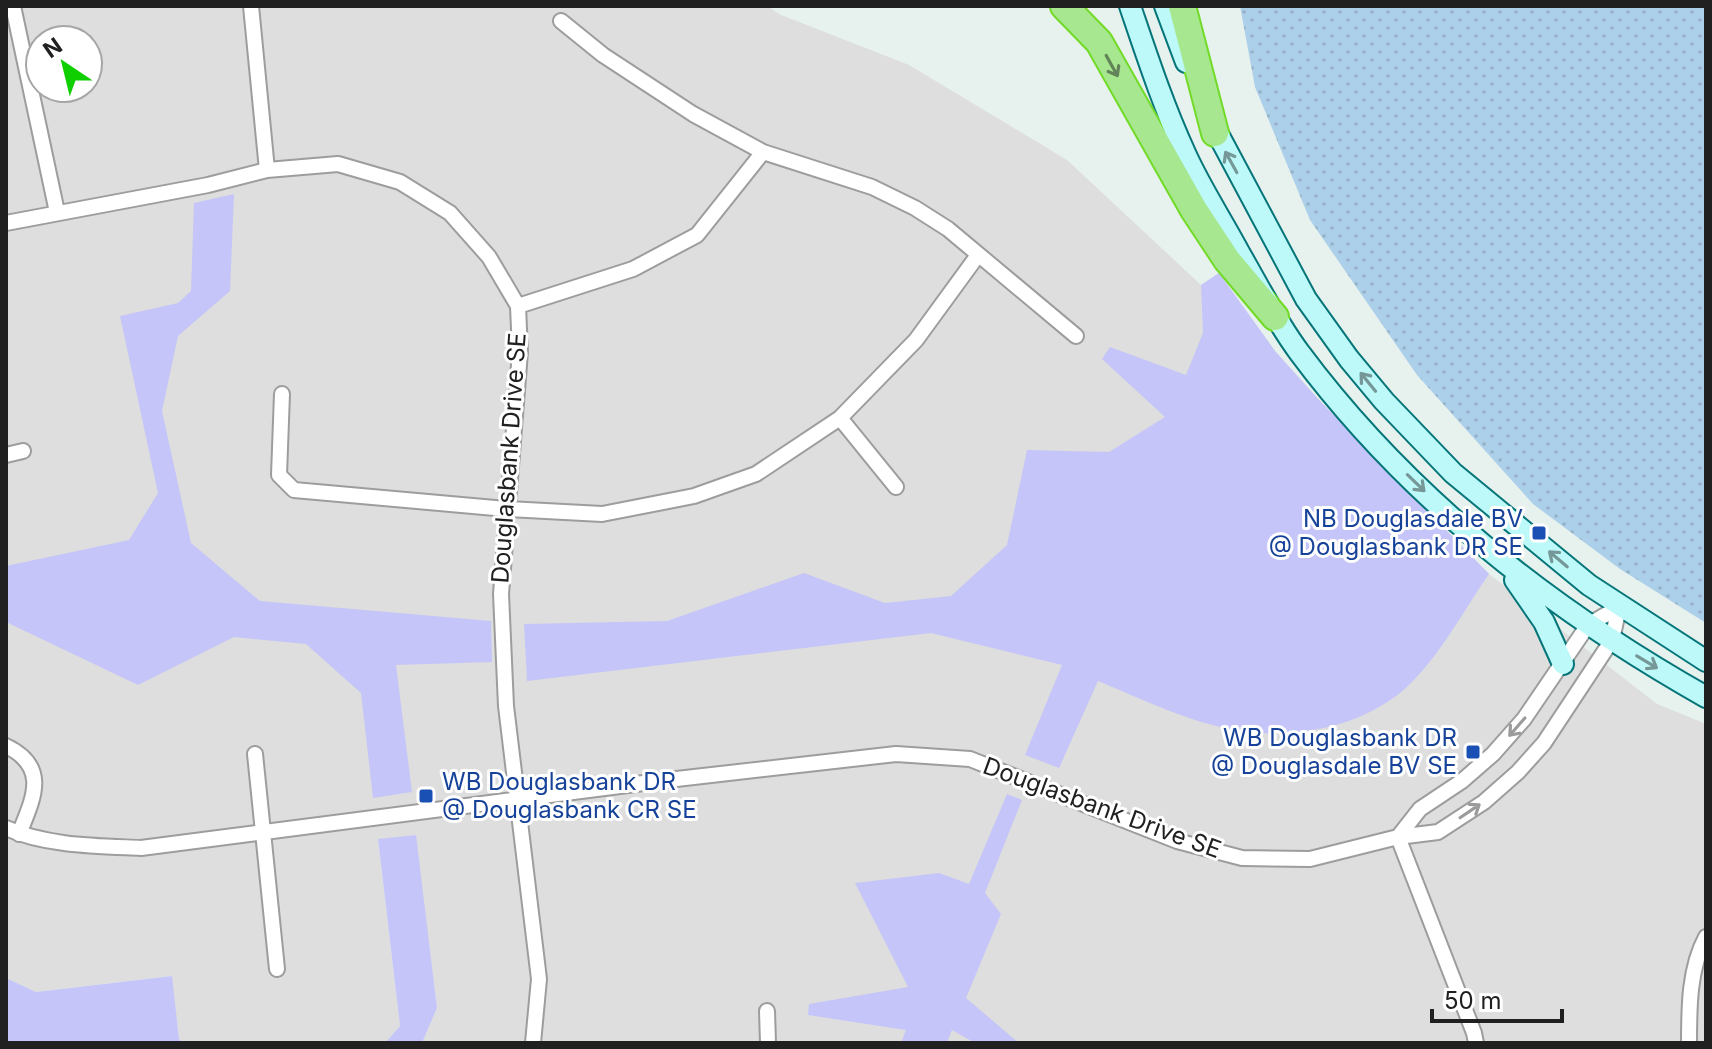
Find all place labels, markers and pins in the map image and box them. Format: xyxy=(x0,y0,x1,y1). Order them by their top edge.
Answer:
place label: NB Douglasdale BV @ Douglasbank DR SE xyxy=(1269,504,1523,561)
marker: NB Douglasdale BV @ Douglasbank DR SE xyxy=(1530,524,1548,542)
place label: WB Douglasbank DR @ Douglasdale BV SE xyxy=(1211,723,1457,780)
marker: WB Douglasbank DR @ Douglasdale BV SE xyxy=(1464,743,1482,761)
place label: WB Douglasbank DR @ Douglasbank CR SE xyxy=(442,767,697,824)
marker: WB Douglasbank DR @ Douglasbank CR SE xyxy=(417,787,435,805)

